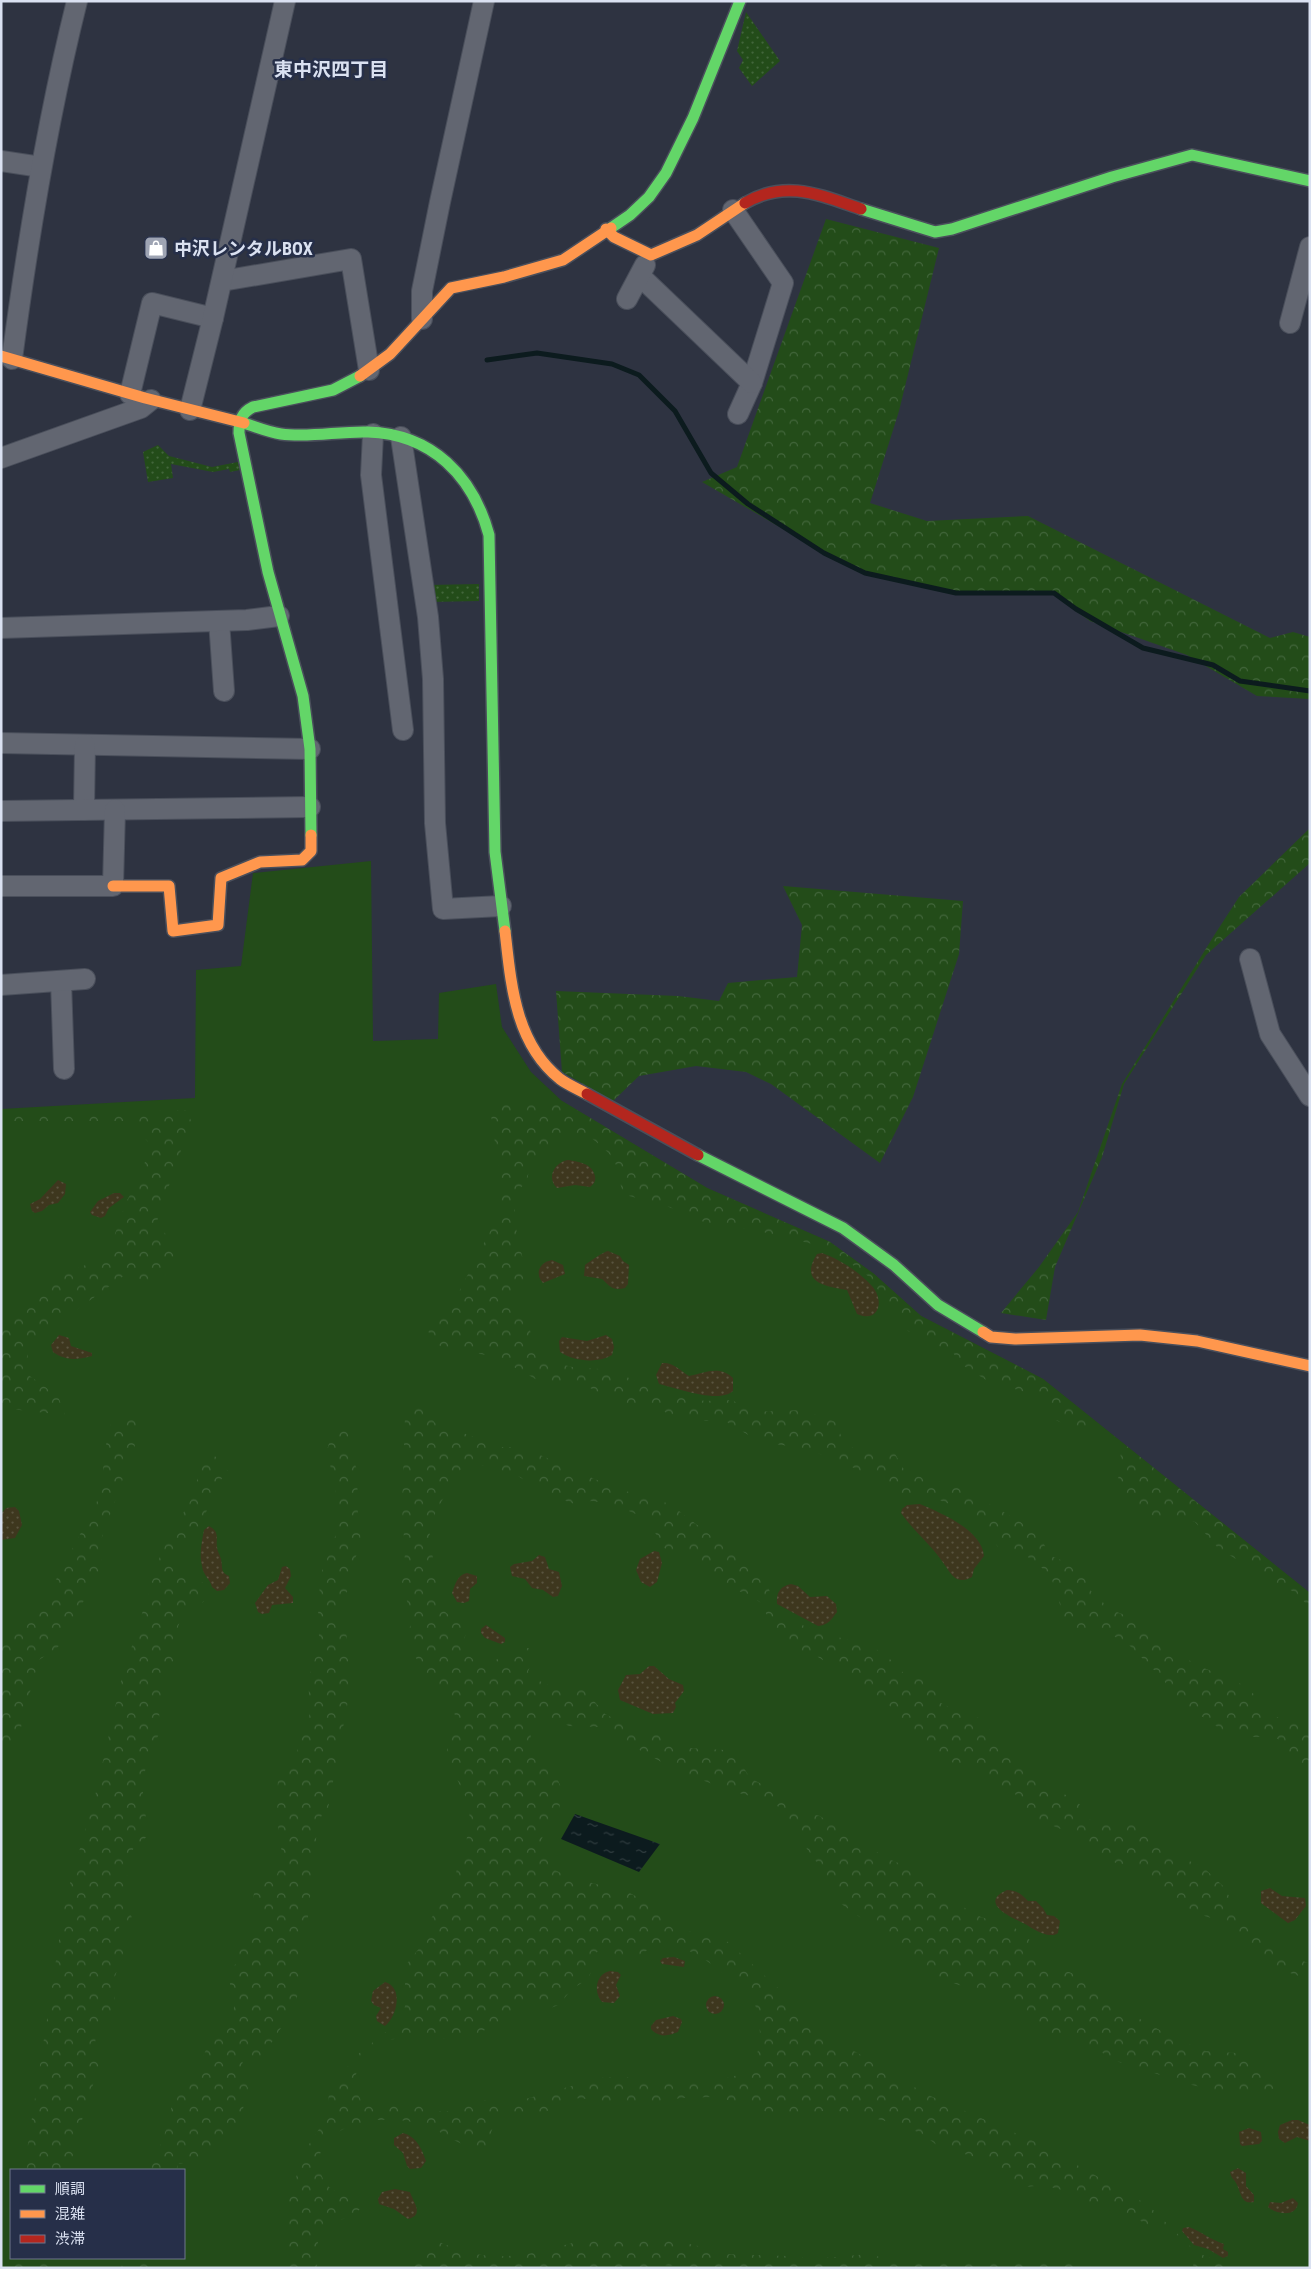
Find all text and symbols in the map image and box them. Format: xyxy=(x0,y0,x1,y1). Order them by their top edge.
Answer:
district label: 東中沢四丁目 xyxy=(274,58,388,81)
shop icon: 中沢レンタルBOX xyxy=(143,235,169,261)
place label: 中沢レンタルBOX xyxy=(174,238,313,259)
legend xyxy=(10,2169,185,2259)
text: 順調 xyxy=(55,2180,85,2198)
text: 混雑 xyxy=(55,2205,85,2223)
text: 渋滞 xyxy=(55,2230,85,2248)

